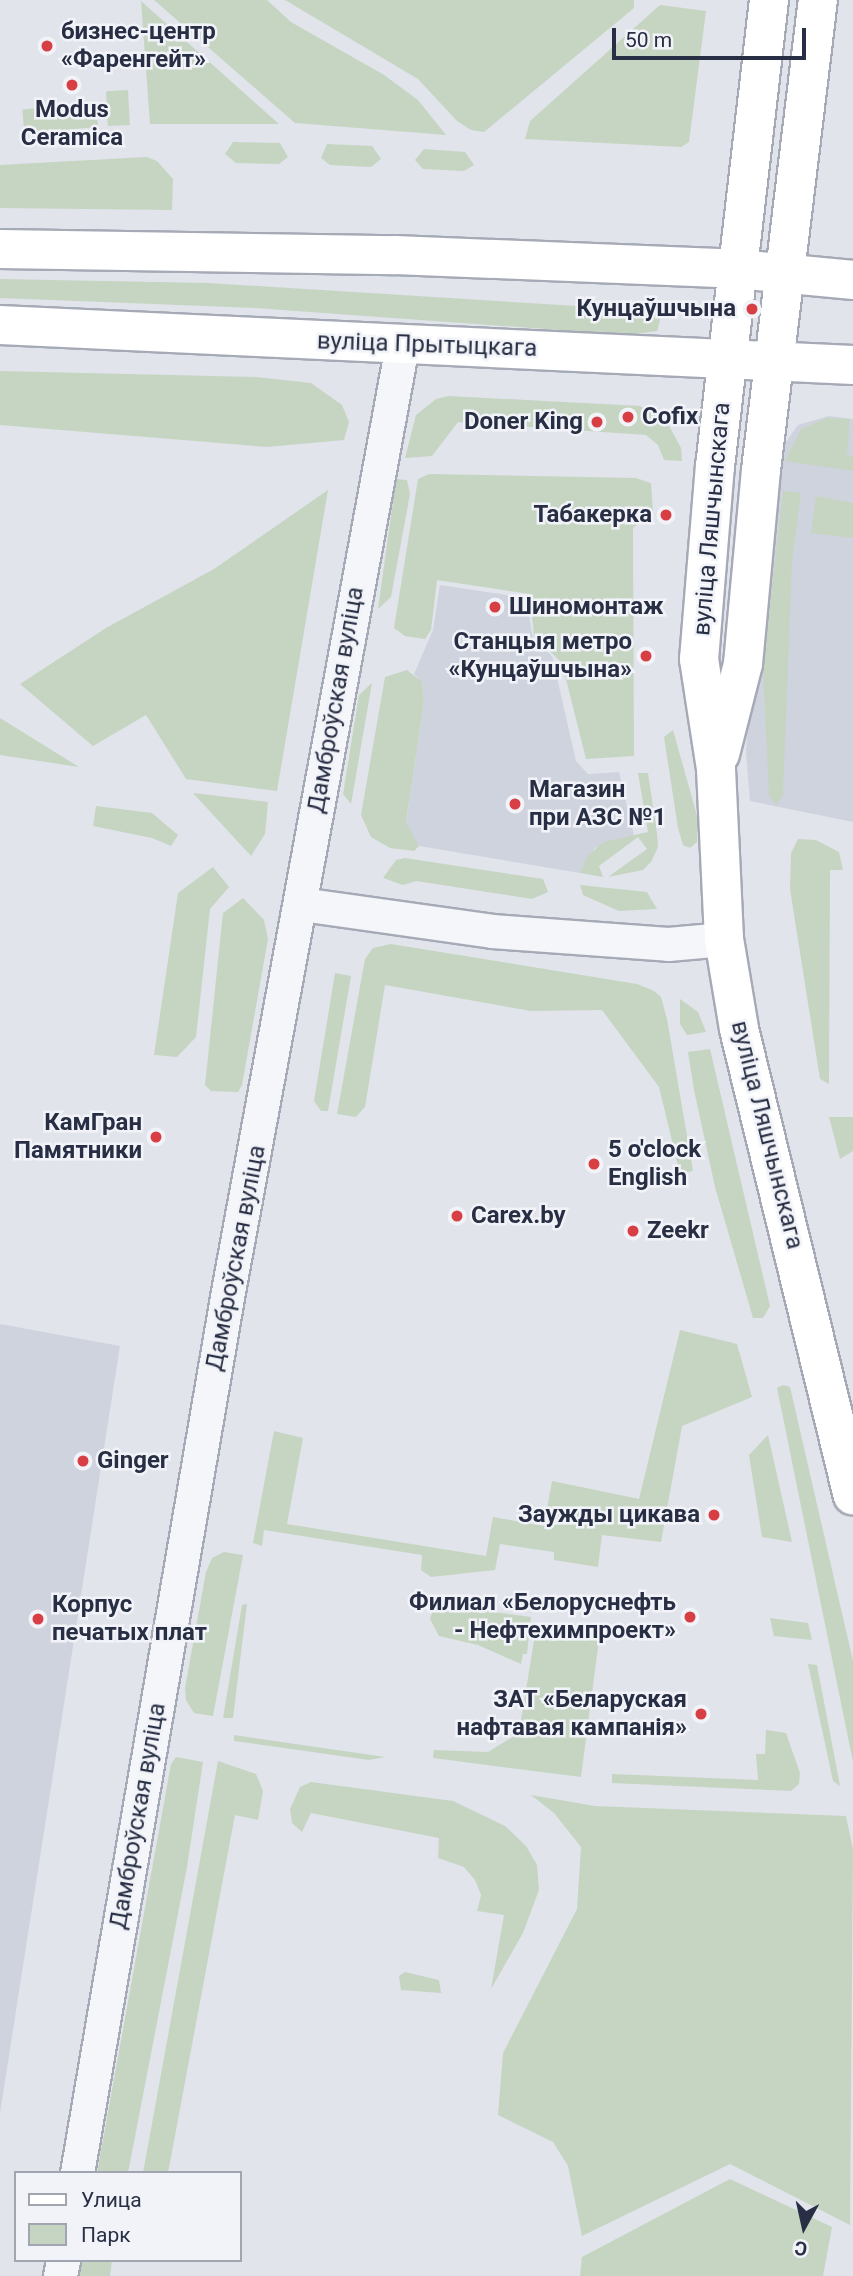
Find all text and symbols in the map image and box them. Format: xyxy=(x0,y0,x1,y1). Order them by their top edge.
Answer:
scale bar xyxy=(615,14,809,58)
place label: бизнес-центр «Фаренгейт» xyxy=(61,18,216,74)
text: 50 m xyxy=(625,28,672,52)
marker: бизнес-центр «Фаренгейт» xyxy=(39,38,55,54)
marker: Modus Ceramica xyxy=(64,77,80,93)
place label: Modus Ceramica xyxy=(21,96,123,152)
place label: Кунцаўшчына xyxy=(577,295,736,323)
marker: Кунцаўшчына xyxy=(742,299,762,319)
street label: вуліца Прытыцкага xyxy=(316,327,538,363)
street label: вуліца Ляшчынскага xyxy=(687,401,737,637)
place label: Cofix xyxy=(642,403,698,431)
place label: Doner King xyxy=(464,408,583,436)
marker: Cofix xyxy=(620,409,636,425)
marker: Doner King xyxy=(589,414,605,430)
place label: Табакерка xyxy=(533,501,652,529)
marker: Табакерка xyxy=(658,507,674,523)
street label: Дамброўская вуліца xyxy=(302,585,370,815)
place label: Шиномонтаж xyxy=(509,593,664,621)
marker: Шиномонтаж xyxy=(487,599,503,615)
place label: Станцыя метро «Кунцаўшчына» xyxy=(449,628,632,684)
marker: Станцыя метро «Кунцаўшчына» xyxy=(638,648,654,664)
place label: Магазин при АЗС №1 xyxy=(529,776,666,832)
marker: Магазин при АЗС №1 xyxy=(507,796,523,812)
street label: вуліца Ляшчынскага xyxy=(725,1018,809,1252)
place label: КамГран Памятники xyxy=(14,1109,142,1165)
marker: КамГран Памятники xyxy=(148,1129,164,1145)
place label: 5 o'clock English xyxy=(608,1136,701,1192)
street label: Дамброўская вуліца xyxy=(200,1143,272,1373)
marker: 5 o'clock English xyxy=(586,1156,602,1172)
place label: Carex.by xyxy=(471,1202,566,1230)
marker: Carex.by xyxy=(449,1208,465,1224)
place label: Zeekr xyxy=(647,1217,709,1245)
marker: Zeekr xyxy=(625,1223,641,1239)
place label: Ginger xyxy=(97,1447,169,1475)
marker: Ginger xyxy=(75,1453,91,1469)
place label: Заужды цикава xyxy=(518,1501,700,1529)
marker: Заужды цикава xyxy=(706,1507,722,1523)
place label: Филиал «Белоруснефть - Нефтехимпроект» xyxy=(409,1589,676,1645)
place label: Корпус печатых плат xyxy=(52,1591,207,1647)
marker: Филиал «Белоруснефть - Нефтехимпроект» xyxy=(682,1609,698,1625)
marker: Корпус печатых плат xyxy=(30,1611,46,1627)
place label: ЗАТ «Беларуская нафтавая кампанія» xyxy=(457,1686,687,1742)
street label: Дамброўская вуліца xyxy=(104,1701,172,1931)
marker: ЗАТ «Беларуская нафтавая кампанія» xyxy=(693,1706,709,1722)
legend xyxy=(14,2171,242,2262)
text: Улица xyxy=(81,2188,142,2212)
north arrow xyxy=(769,2192,839,2262)
text: Парк xyxy=(81,2223,131,2247)
text: С xyxy=(793,2236,809,2261)

